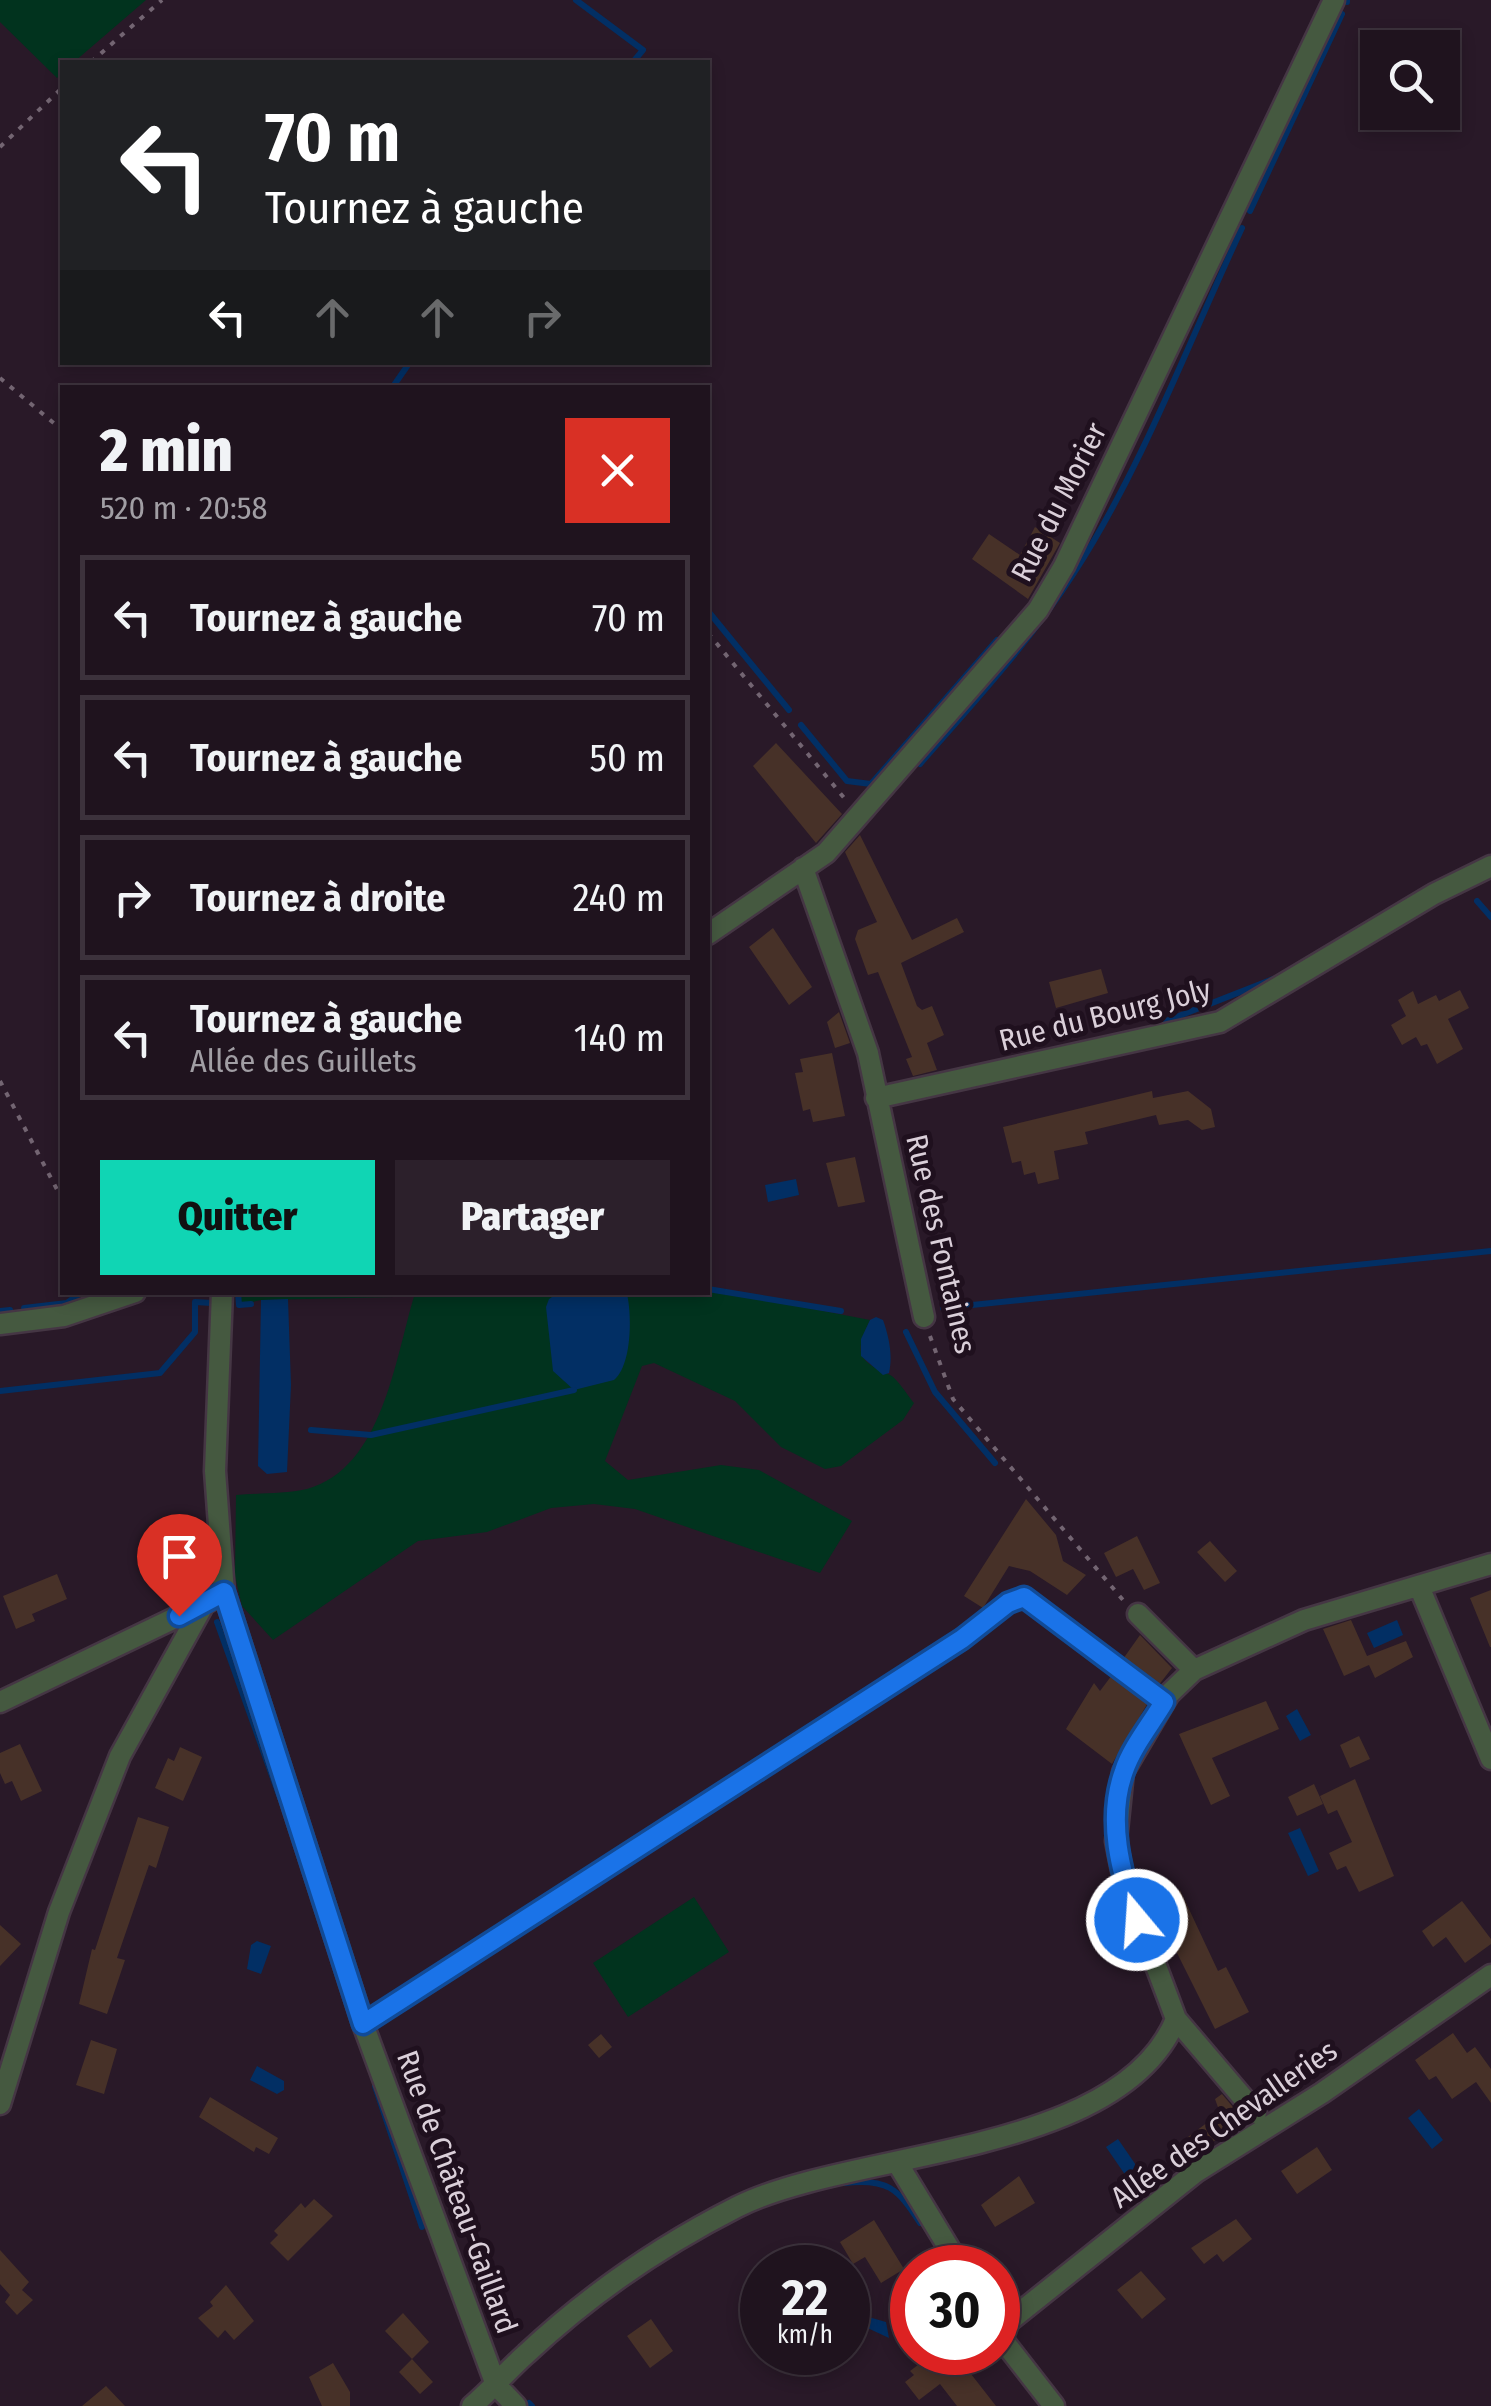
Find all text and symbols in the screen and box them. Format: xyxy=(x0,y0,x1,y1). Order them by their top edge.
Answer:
map controls xyxy=(1360,30,1460,130)
button: search xyxy=(1360,30,1460,130)
text: 70 m xyxy=(265,96,400,180)
icon: left xyxy=(100,100,230,230)
text: Tournez à gauche xyxy=(265,181,584,235)
icon: left xyxy=(200,290,255,345)
icon: ahead xyxy=(305,290,360,345)
icon: ahead xyxy=(410,290,465,345)
icon: right xyxy=(515,290,570,345)
text: 2 min xyxy=(100,415,233,487)
street label: Rue du Morier xyxy=(1004,416,1115,587)
button: close xyxy=(565,418,670,523)
text: 520 m · 20:58 xyxy=(100,489,268,527)
icon: left xyxy=(105,590,160,645)
text: Tournez à gauche xyxy=(190,595,462,641)
text: 70 m xyxy=(592,595,665,641)
icon: left xyxy=(105,730,160,785)
text: Tournez à gauche xyxy=(190,735,462,781)
text: 50 m xyxy=(590,735,665,781)
icon: right xyxy=(105,870,160,925)
text: Tournez à droite xyxy=(190,875,446,921)
text: 240 m xyxy=(573,875,665,921)
street label: Rue du Bourg Joly xyxy=(995,971,1215,1059)
text: Tournez à gauche xyxy=(190,996,462,1042)
icon: left xyxy=(105,1010,160,1065)
text: 140 m xyxy=(574,1015,665,1061)
text: Allée des Guillets xyxy=(190,1042,417,1080)
street label: Rue des Fontaines xyxy=(898,1131,984,1357)
button: Quitter xyxy=(100,1160,375,1275)
button: Partager xyxy=(395,1160,670,1275)
pin xyxy=(137,1514,222,1617)
icon: arrive xyxy=(152,1529,207,1584)
position arrow xyxy=(1085,1868,1189,1972)
street label: Allée des Chevalleries xyxy=(1104,2032,1344,2216)
street label: Rue de Château-Gaillard xyxy=(389,2046,525,2338)
speed limit sign: 30 xyxy=(890,2245,1020,2375)
text: 22 xyxy=(782,2268,828,2328)
text: km/h xyxy=(777,2320,833,2350)

